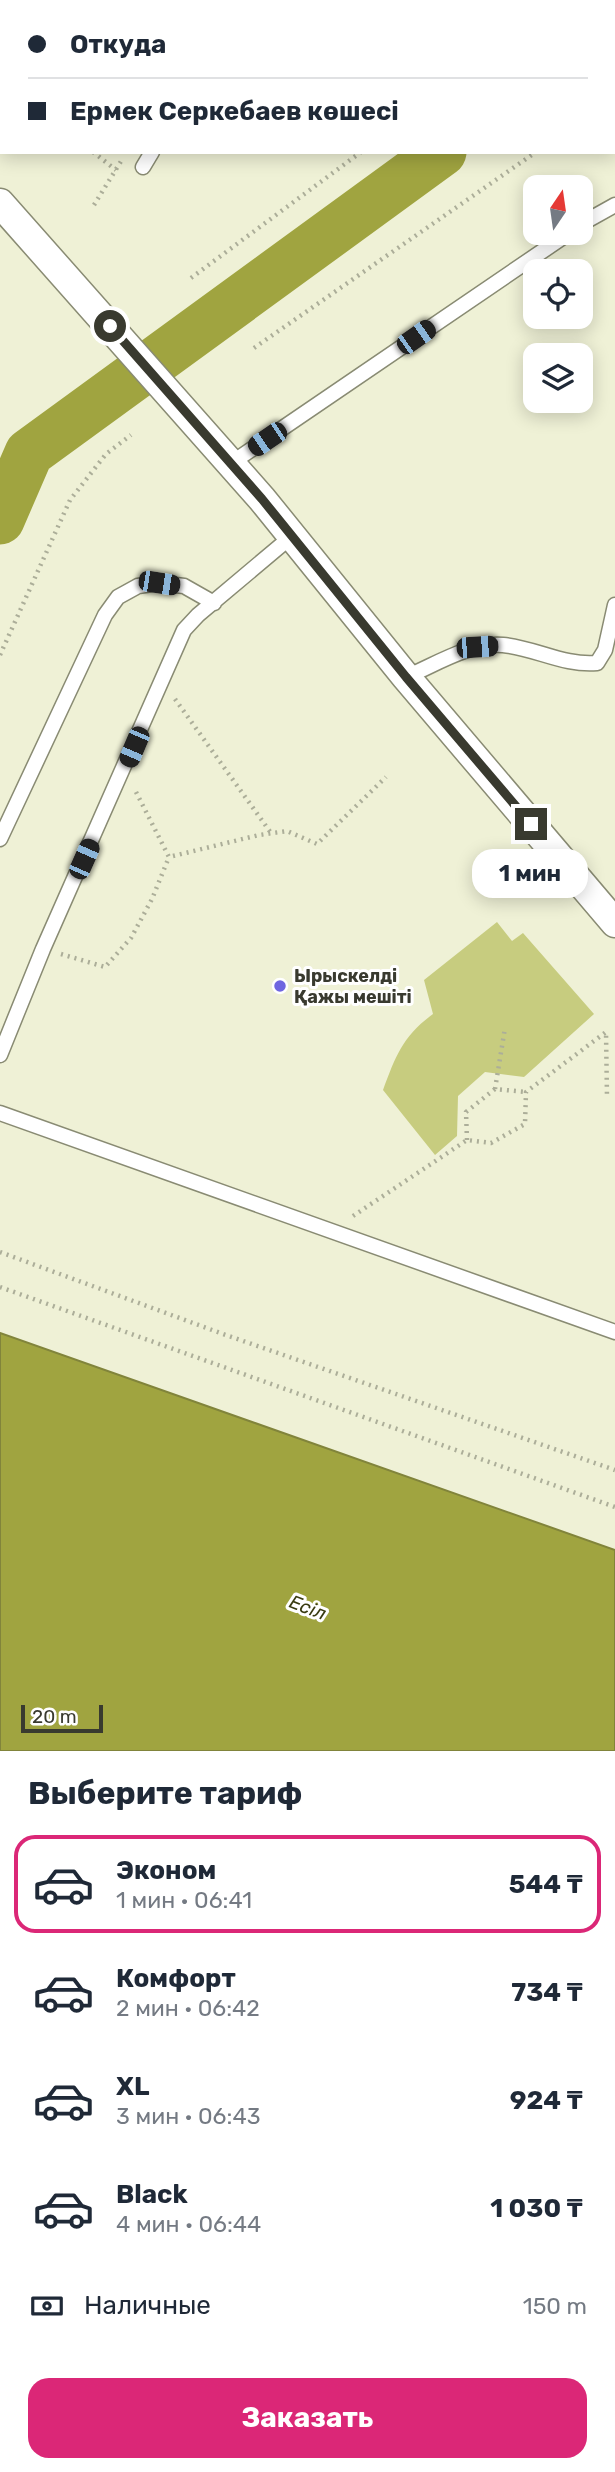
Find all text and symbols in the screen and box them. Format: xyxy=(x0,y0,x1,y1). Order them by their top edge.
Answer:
text: Откуда xyxy=(70,29,166,60)
text: Ермек Серкебаев көшесі xyxy=(70,96,399,127)
north arrow xyxy=(523,175,593,245)
map controls xyxy=(523,175,593,413)
button: locate xyxy=(523,259,593,329)
route start xyxy=(94,310,126,342)
car xyxy=(393,316,440,358)
button: layers xyxy=(523,343,593,413)
car xyxy=(244,419,291,459)
car xyxy=(137,569,182,597)
car xyxy=(456,635,499,659)
car xyxy=(117,724,152,770)
route end xyxy=(515,808,547,840)
car xyxy=(66,836,103,882)
callout: 1 мин xyxy=(473,848,589,898)
text: 1 мин xyxy=(499,859,561,887)
place label: Ырыскелді Қажы мешіті xyxy=(294,965,412,1008)
marker: Ырыскелді Қажы мешіті xyxy=(272,978,288,994)
water label: Есіл xyxy=(286,1590,329,1625)
scale bar xyxy=(21,1702,103,1734)
text: 20 m xyxy=(32,1705,77,1728)
text: Выберите тариф xyxy=(28,1774,302,1812)
icon: car xyxy=(32,1853,95,1916)
text: Эконом xyxy=(116,1855,216,1886)
text: 544 ₸ xyxy=(509,1869,583,1900)
text: 1 мин · 06:41 xyxy=(116,1886,252,1914)
icon: car xyxy=(32,1961,95,2024)
text: Комфорт xyxy=(116,1963,236,1994)
text: 734 ₸ xyxy=(511,1977,583,2008)
text: 2 мин · 06:42 xyxy=(116,1994,260,2022)
icon: car xyxy=(32,2069,95,2132)
text: XL xyxy=(116,2071,149,2102)
text: 924 ₸ xyxy=(510,2085,583,2116)
text: 3 мин · 06:43 xyxy=(116,2102,261,2130)
icon: car xyxy=(32,2177,95,2240)
text: Black xyxy=(116,2179,188,2210)
text: 1 030 ₸ xyxy=(490,2193,583,2224)
text: 4 мин · 06:44 xyxy=(116,2210,261,2238)
icon: cash xyxy=(28,2287,66,2325)
text: Наличные xyxy=(84,2290,211,2321)
text: 150 m xyxy=(523,2292,587,2320)
button: Заказать xyxy=(28,2378,587,2458)

